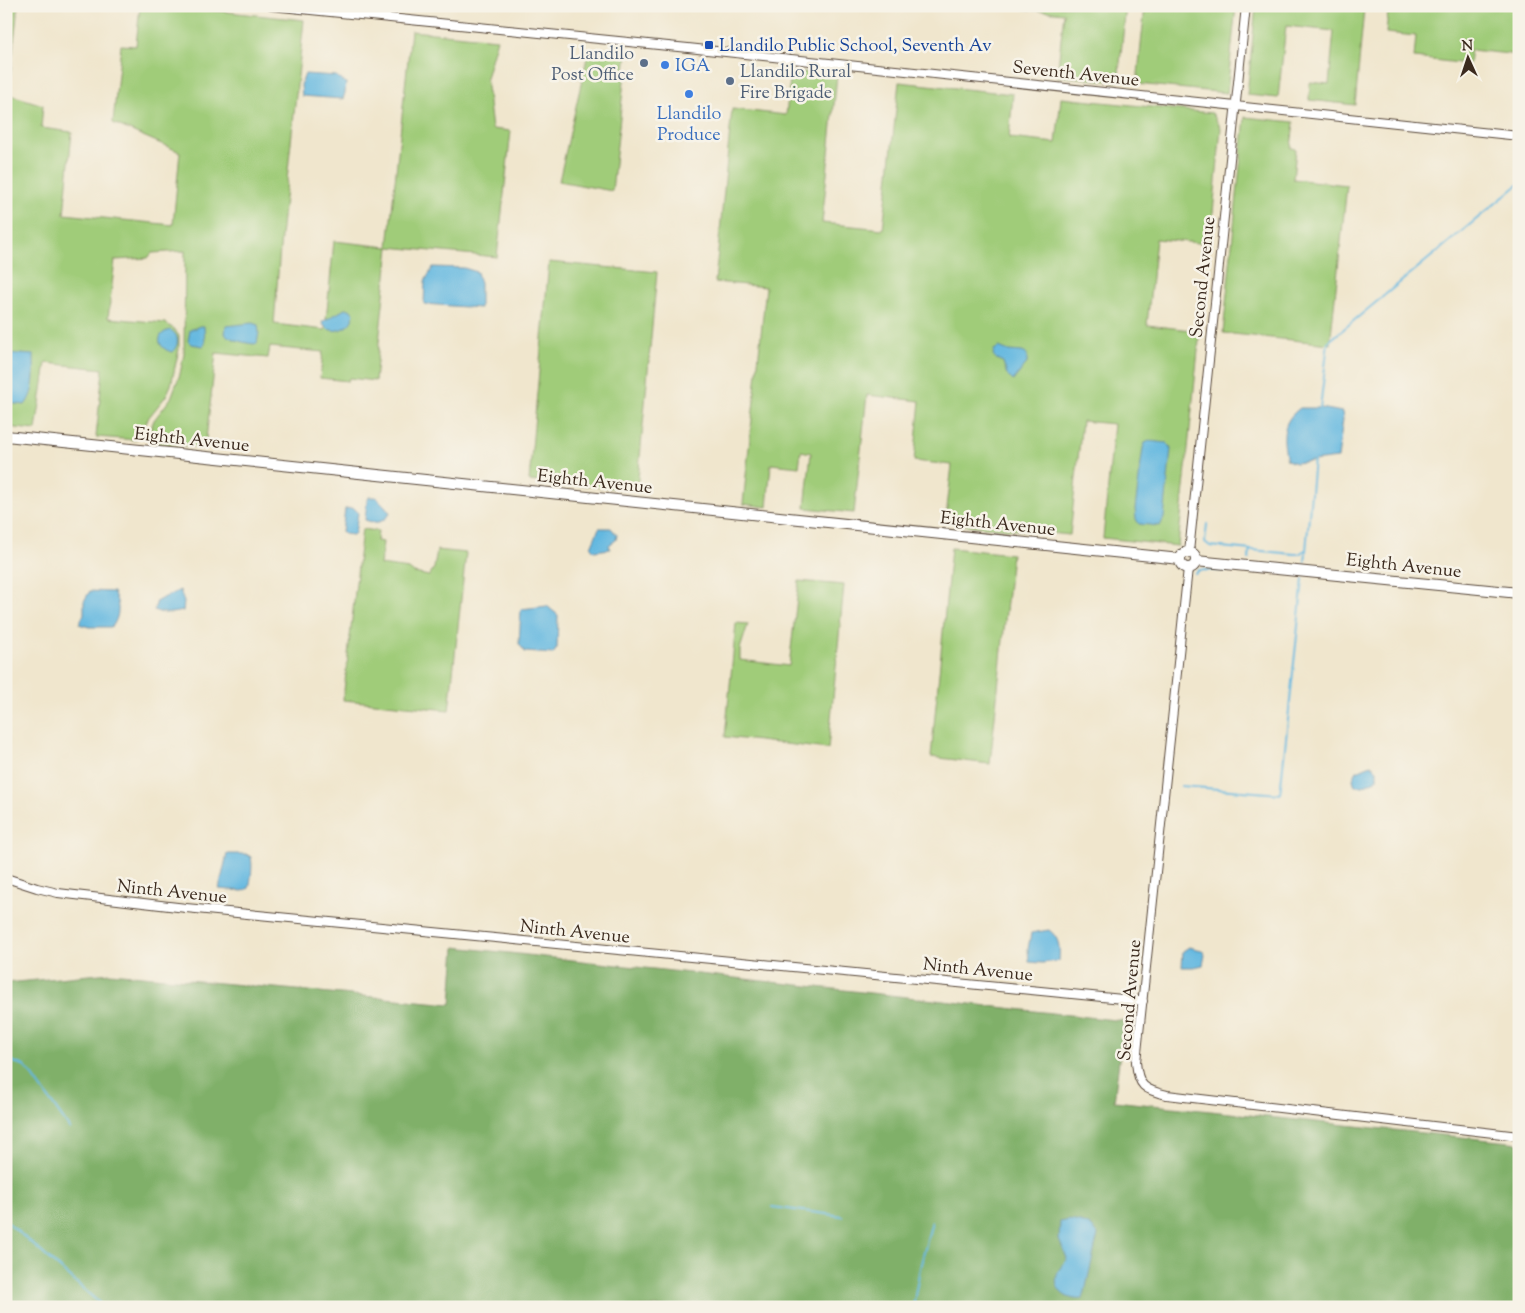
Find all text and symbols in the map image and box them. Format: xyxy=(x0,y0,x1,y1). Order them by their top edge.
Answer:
north arrow xyxy=(1442,32,1492,82)
place label: Llandilo Public School, Seventh Av xyxy=(719,34,992,60)
text: N xyxy=(1461,37,1474,57)
marker: Llandilo Public School, Seventh Av xyxy=(703,39,715,51)
place label: Llandilo Post Office xyxy=(551,42,634,89)
place label: IGA xyxy=(675,54,711,80)
street label: Seventh Avenue xyxy=(1011,55,1140,95)
marker: Llandilo Post Office xyxy=(638,57,650,69)
marker: IGA xyxy=(659,59,671,71)
place label: Llandilo Rural Fire Brigade xyxy=(740,60,851,107)
marker: Llandilo Rural Fire Brigade xyxy=(724,75,736,87)
marker: Llandilo Produce xyxy=(683,88,695,100)
place label: Llandilo Produce xyxy=(657,102,721,149)
street label: Second Avenue xyxy=(1185,215,1223,339)
street label: Eighth Avenue xyxy=(133,422,251,460)
street label: Eighth Avenue xyxy=(536,464,654,502)
street label: Eighth Avenue xyxy=(939,506,1057,544)
street label: Eighth Avenue xyxy=(1345,548,1463,586)
street label: Ninth Avenue xyxy=(115,874,228,912)
street label: Ninth Avenue xyxy=(518,914,631,952)
street label: Second Avenue xyxy=(1113,938,1149,1062)
street label: Ninth Avenue xyxy=(921,952,1034,990)

